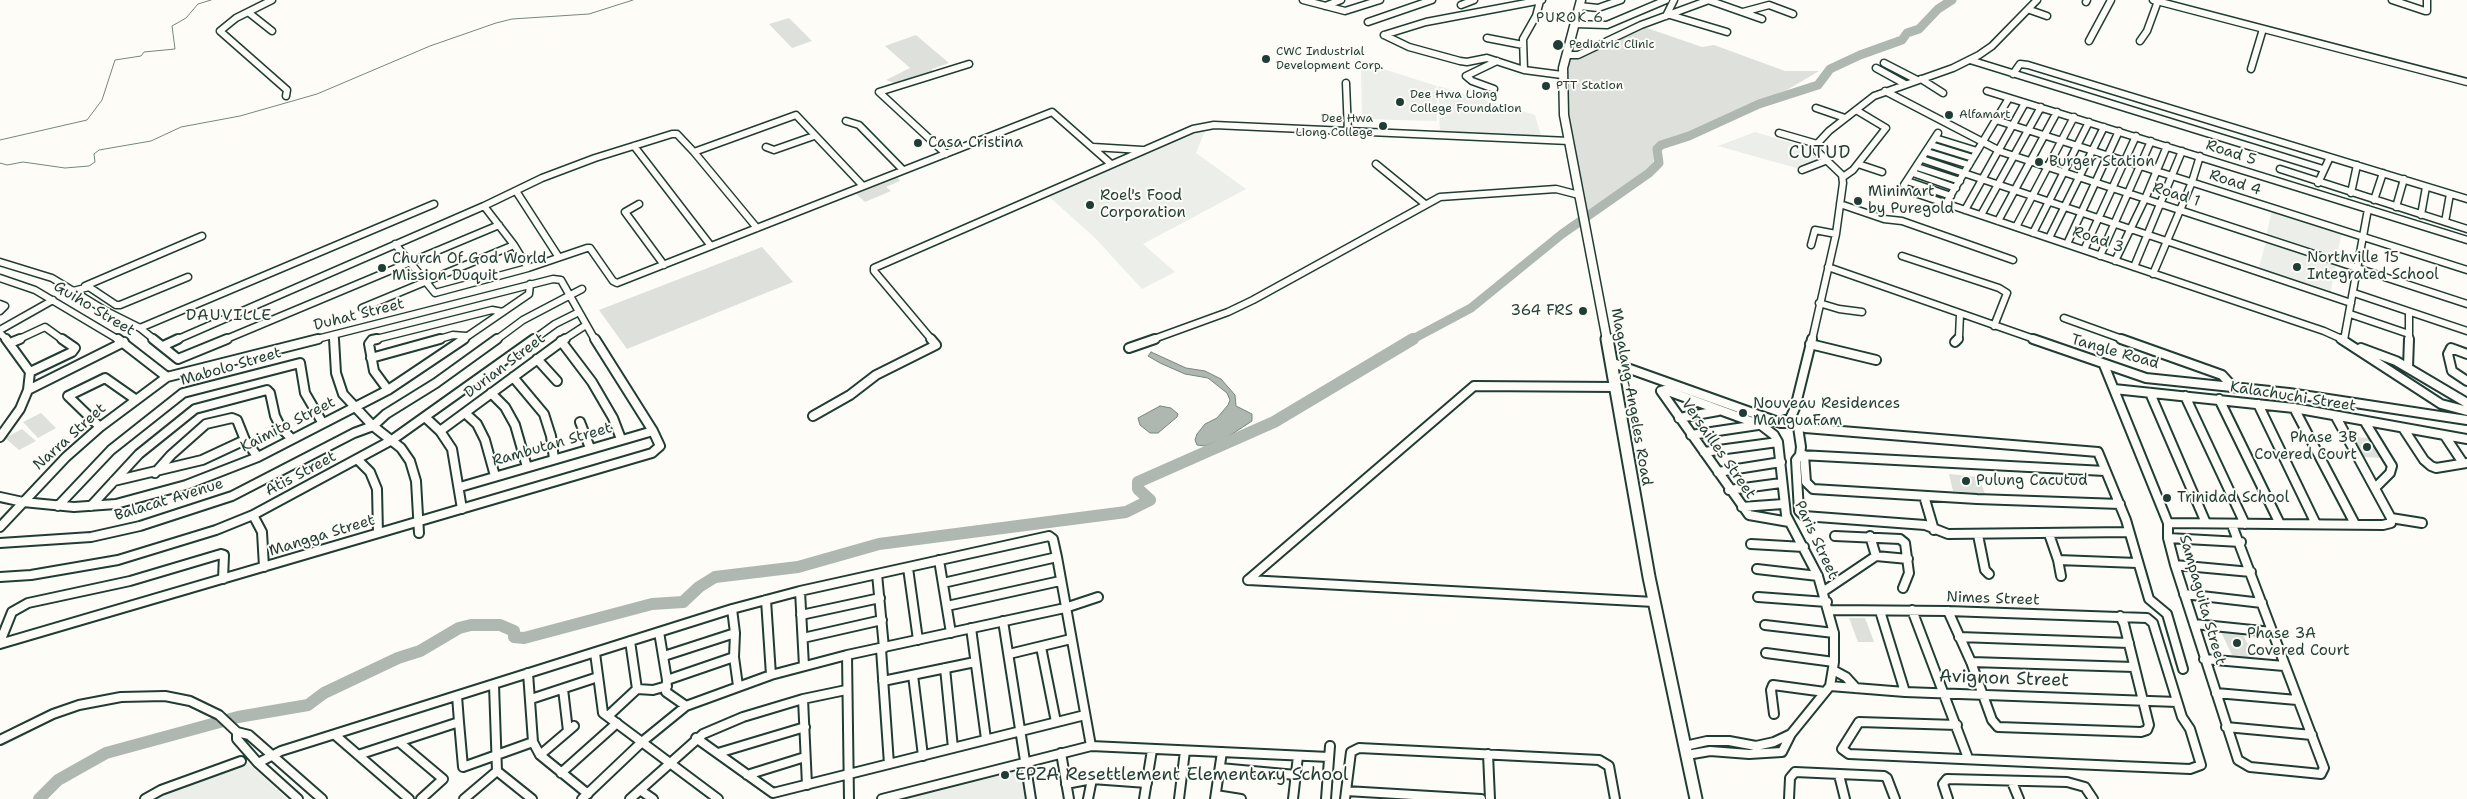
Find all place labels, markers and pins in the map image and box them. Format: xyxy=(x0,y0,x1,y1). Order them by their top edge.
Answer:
marker: Pediatric Clinic xyxy=(1551,38,1565,52)
place label: Pediatric Clinic xyxy=(1569,38,1654,52)
place label: CWC Industrial Development Corp. xyxy=(1276,45,1383,73)
marker: CWC Industrial Development Corp. xyxy=(1260,53,1272,65)
place label: PTT Station xyxy=(1556,79,1623,93)
marker: PTT Station xyxy=(1540,80,1552,92)
place label: Dee Hwa Liong College Foundation xyxy=(1410,88,1522,116)
marker: Dee Hwa Liong College Foundation xyxy=(1394,96,1406,108)
place label: Alfamart xyxy=(1959,108,2011,122)
marker: Alfamart xyxy=(1943,109,1955,121)
place label: Dee Hwa Liong College xyxy=(1295,112,1373,140)
marker: Dee Hwa Liong College xyxy=(1377,120,1389,132)
place label: Casa Cristina xyxy=(928,134,1023,152)
marker: Casa Cristina xyxy=(912,137,924,149)
place label: Burger Station xyxy=(2049,153,2154,171)
marker: Burger Station xyxy=(2033,156,2045,168)
place label: Minimart by Puregold xyxy=(1868,183,1954,218)
place label: Roel's Food Corporation xyxy=(1100,187,1186,222)
marker: Minimart by Puregold xyxy=(1852,195,1864,207)
marker: Roel's Food Corporation xyxy=(1084,199,1096,211)
place label: Northville 15 Integrated School xyxy=(2307,249,2439,284)
place label: Church Of God World Mission Duquit xyxy=(392,250,547,285)
marker: Northville 15 Integrated School xyxy=(2291,261,2303,273)
marker: Church Of God World Mission Duquit xyxy=(376,262,388,274)
place label: 364 FRS xyxy=(1511,302,1573,320)
marker: 364 FRS xyxy=(1577,305,1589,317)
place label: Nouveau Residences ManguaFam xyxy=(1753,395,1900,430)
marker: Nouveau Residences ManguaFam xyxy=(1737,407,1749,419)
place label: Phase 3B Covered Court xyxy=(2254,429,2357,464)
marker: Phase 3B Covered Court xyxy=(2361,441,2373,453)
place label: Pulung Cacutud xyxy=(1976,472,2088,490)
marker: Pulung Cacutud xyxy=(1960,475,1972,487)
place label: Trinidad School xyxy=(2177,489,2289,507)
marker: Trinidad School xyxy=(2161,492,2173,504)
place label: Phase 3A Covered Court xyxy=(2247,625,2350,660)
marker: Phase 3A Covered Court xyxy=(2231,637,2243,649)
place label: EPZA Resettlement Elementary School xyxy=(1015,764,1348,786)
marker: EPZA Resettlement Elementary School xyxy=(999,769,1011,781)

